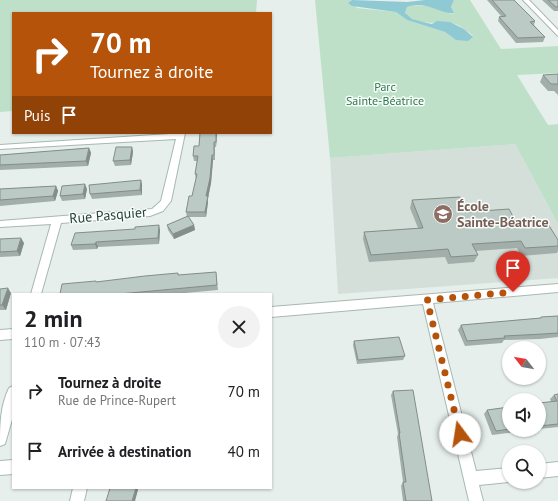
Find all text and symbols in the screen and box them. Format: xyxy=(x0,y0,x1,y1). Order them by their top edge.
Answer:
text: 70 m xyxy=(90,24,151,61)
icon: right xyxy=(24,28,76,80)
text: Tournez à droite xyxy=(90,60,213,83)
park label: Parc Sainte-Béatrice xyxy=(346,79,424,108)
icon: arrive xyxy=(58,104,80,126)
text: Puis xyxy=(24,106,50,125)
place label: École Sainte-Béatrice xyxy=(457,197,549,231)
street label: Rue Pasquier xyxy=(69,203,148,227)
school or university icon: École Sainte-Béatrice xyxy=(432,203,454,225)
pin xyxy=(496,251,530,292)
icon: arrive xyxy=(502,257,524,279)
text: 2 min xyxy=(24,303,83,334)
button: close xyxy=(218,306,260,348)
text: 110 m · 07:43 xyxy=(24,334,101,351)
north arrow xyxy=(502,341,546,385)
map controls xyxy=(502,341,546,489)
text: Tournez à droite xyxy=(58,373,161,392)
icon: right xyxy=(24,380,46,402)
text: 70 m xyxy=(227,382,260,401)
text: Rue de Prince-Rupert xyxy=(58,392,176,409)
button: sound xyxy=(502,393,546,437)
position arrow xyxy=(439,413,481,455)
icon: arrive xyxy=(24,440,46,462)
text: Arrivée à destination xyxy=(58,442,191,461)
text: 40 m xyxy=(227,442,260,461)
button: search xyxy=(502,445,546,489)

